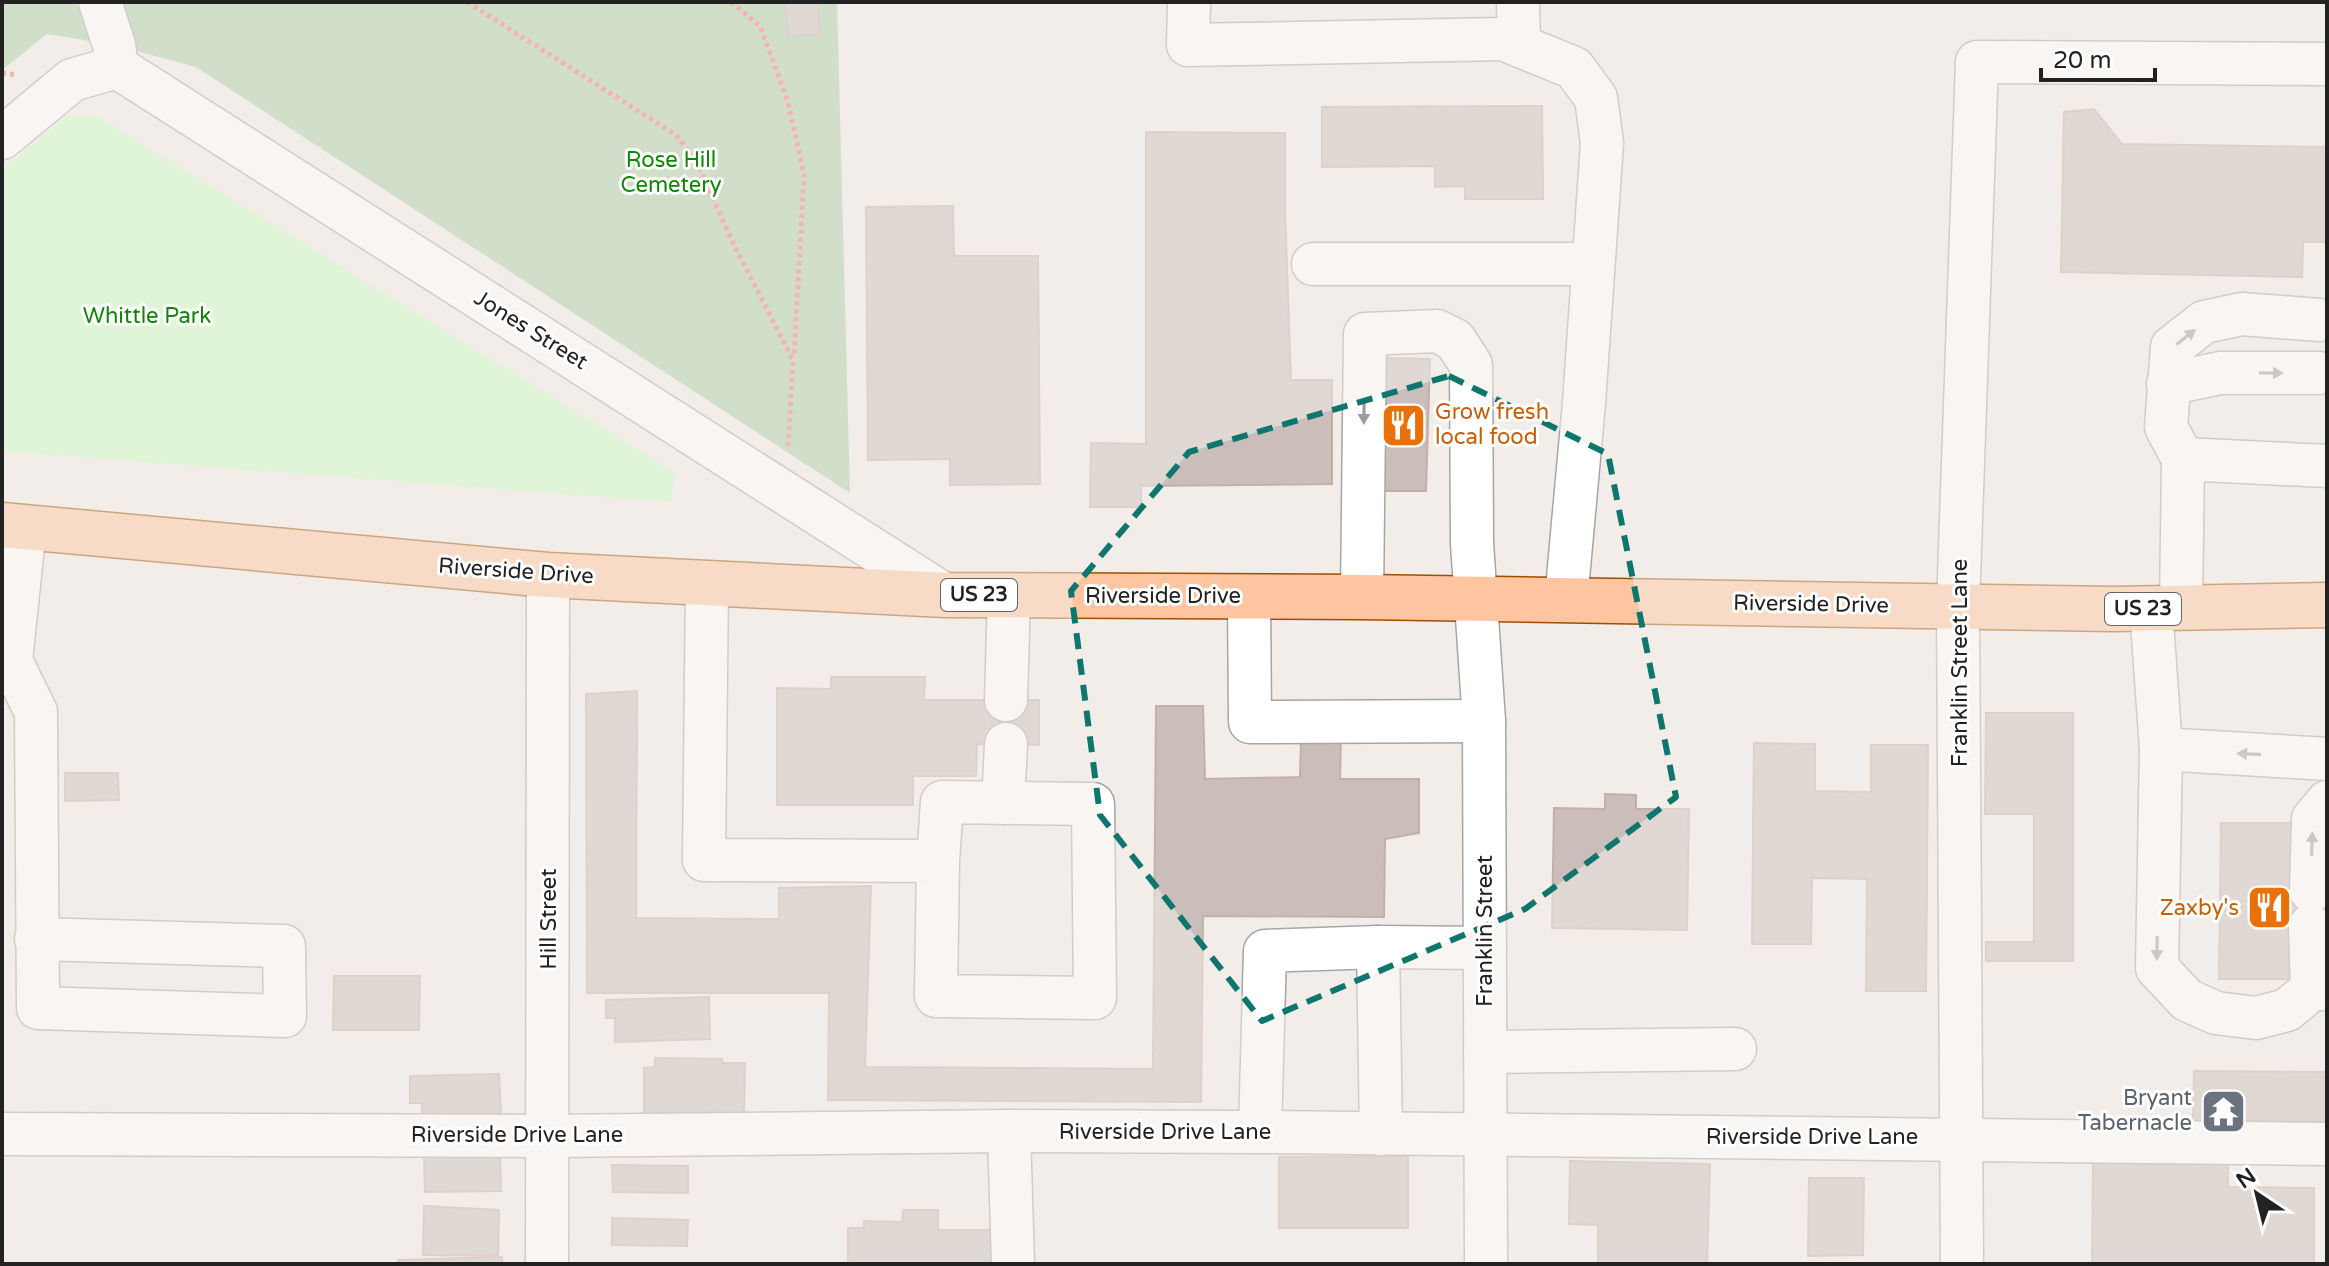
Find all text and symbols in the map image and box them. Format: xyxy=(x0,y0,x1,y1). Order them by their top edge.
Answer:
scale bar xyxy=(2041,32,2155,82)
text: 20 m xyxy=(2053,46,2111,75)
park label: Rose Hill Cemetery xyxy=(621,147,722,198)
street label: Jones Street xyxy=(470,285,592,375)
park label: Whittle Park xyxy=(83,303,211,329)
one-way arrow xyxy=(2175,329,2196,345)
one-way arrow xyxy=(2259,367,2284,379)
place label: Grow fresh local food xyxy=(1435,399,1549,450)
one-way arrow xyxy=(1358,400,1371,425)
restaurant icon: Grow fresh local food xyxy=(1380,401,1428,449)
street label: Riverside Drive xyxy=(437,553,595,589)
street label: Franklin Street Lane xyxy=(1947,559,1973,767)
road number: US 23 xyxy=(941,579,1017,611)
street label: Riverside Drive xyxy=(1085,583,1241,609)
street label: Riverside Drive xyxy=(1733,590,1889,618)
road number: US 23 xyxy=(2105,593,2181,625)
one-way arrow xyxy=(2236,747,2261,760)
one-way arrow xyxy=(2306,831,2319,856)
street label: Franklin Street xyxy=(1472,855,1498,1007)
street label: Hill Street xyxy=(536,868,562,970)
restaurant icon: Zaxby's xyxy=(2246,884,2294,932)
place label: Zaxby's xyxy=(2160,895,2239,921)
one-way arrow xyxy=(2151,936,2164,961)
place label: Bryant Tabernacle xyxy=(2078,1085,2192,1136)
temple icon: Bryant Tabernacle xyxy=(2199,1087,2247,1135)
street label: Riverside Drive Lane xyxy=(1059,1119,1271,1145)
street label: Riverside Drive Lane xyxy=(411,1122,623,1148)
street label: Riverside Drive Lane xyxy=(1706,1124,1918,1150)
north arrow xyxy=(2217,1154,2297,1234)
text: N xyxy=(2231,1163,2261,1194)

